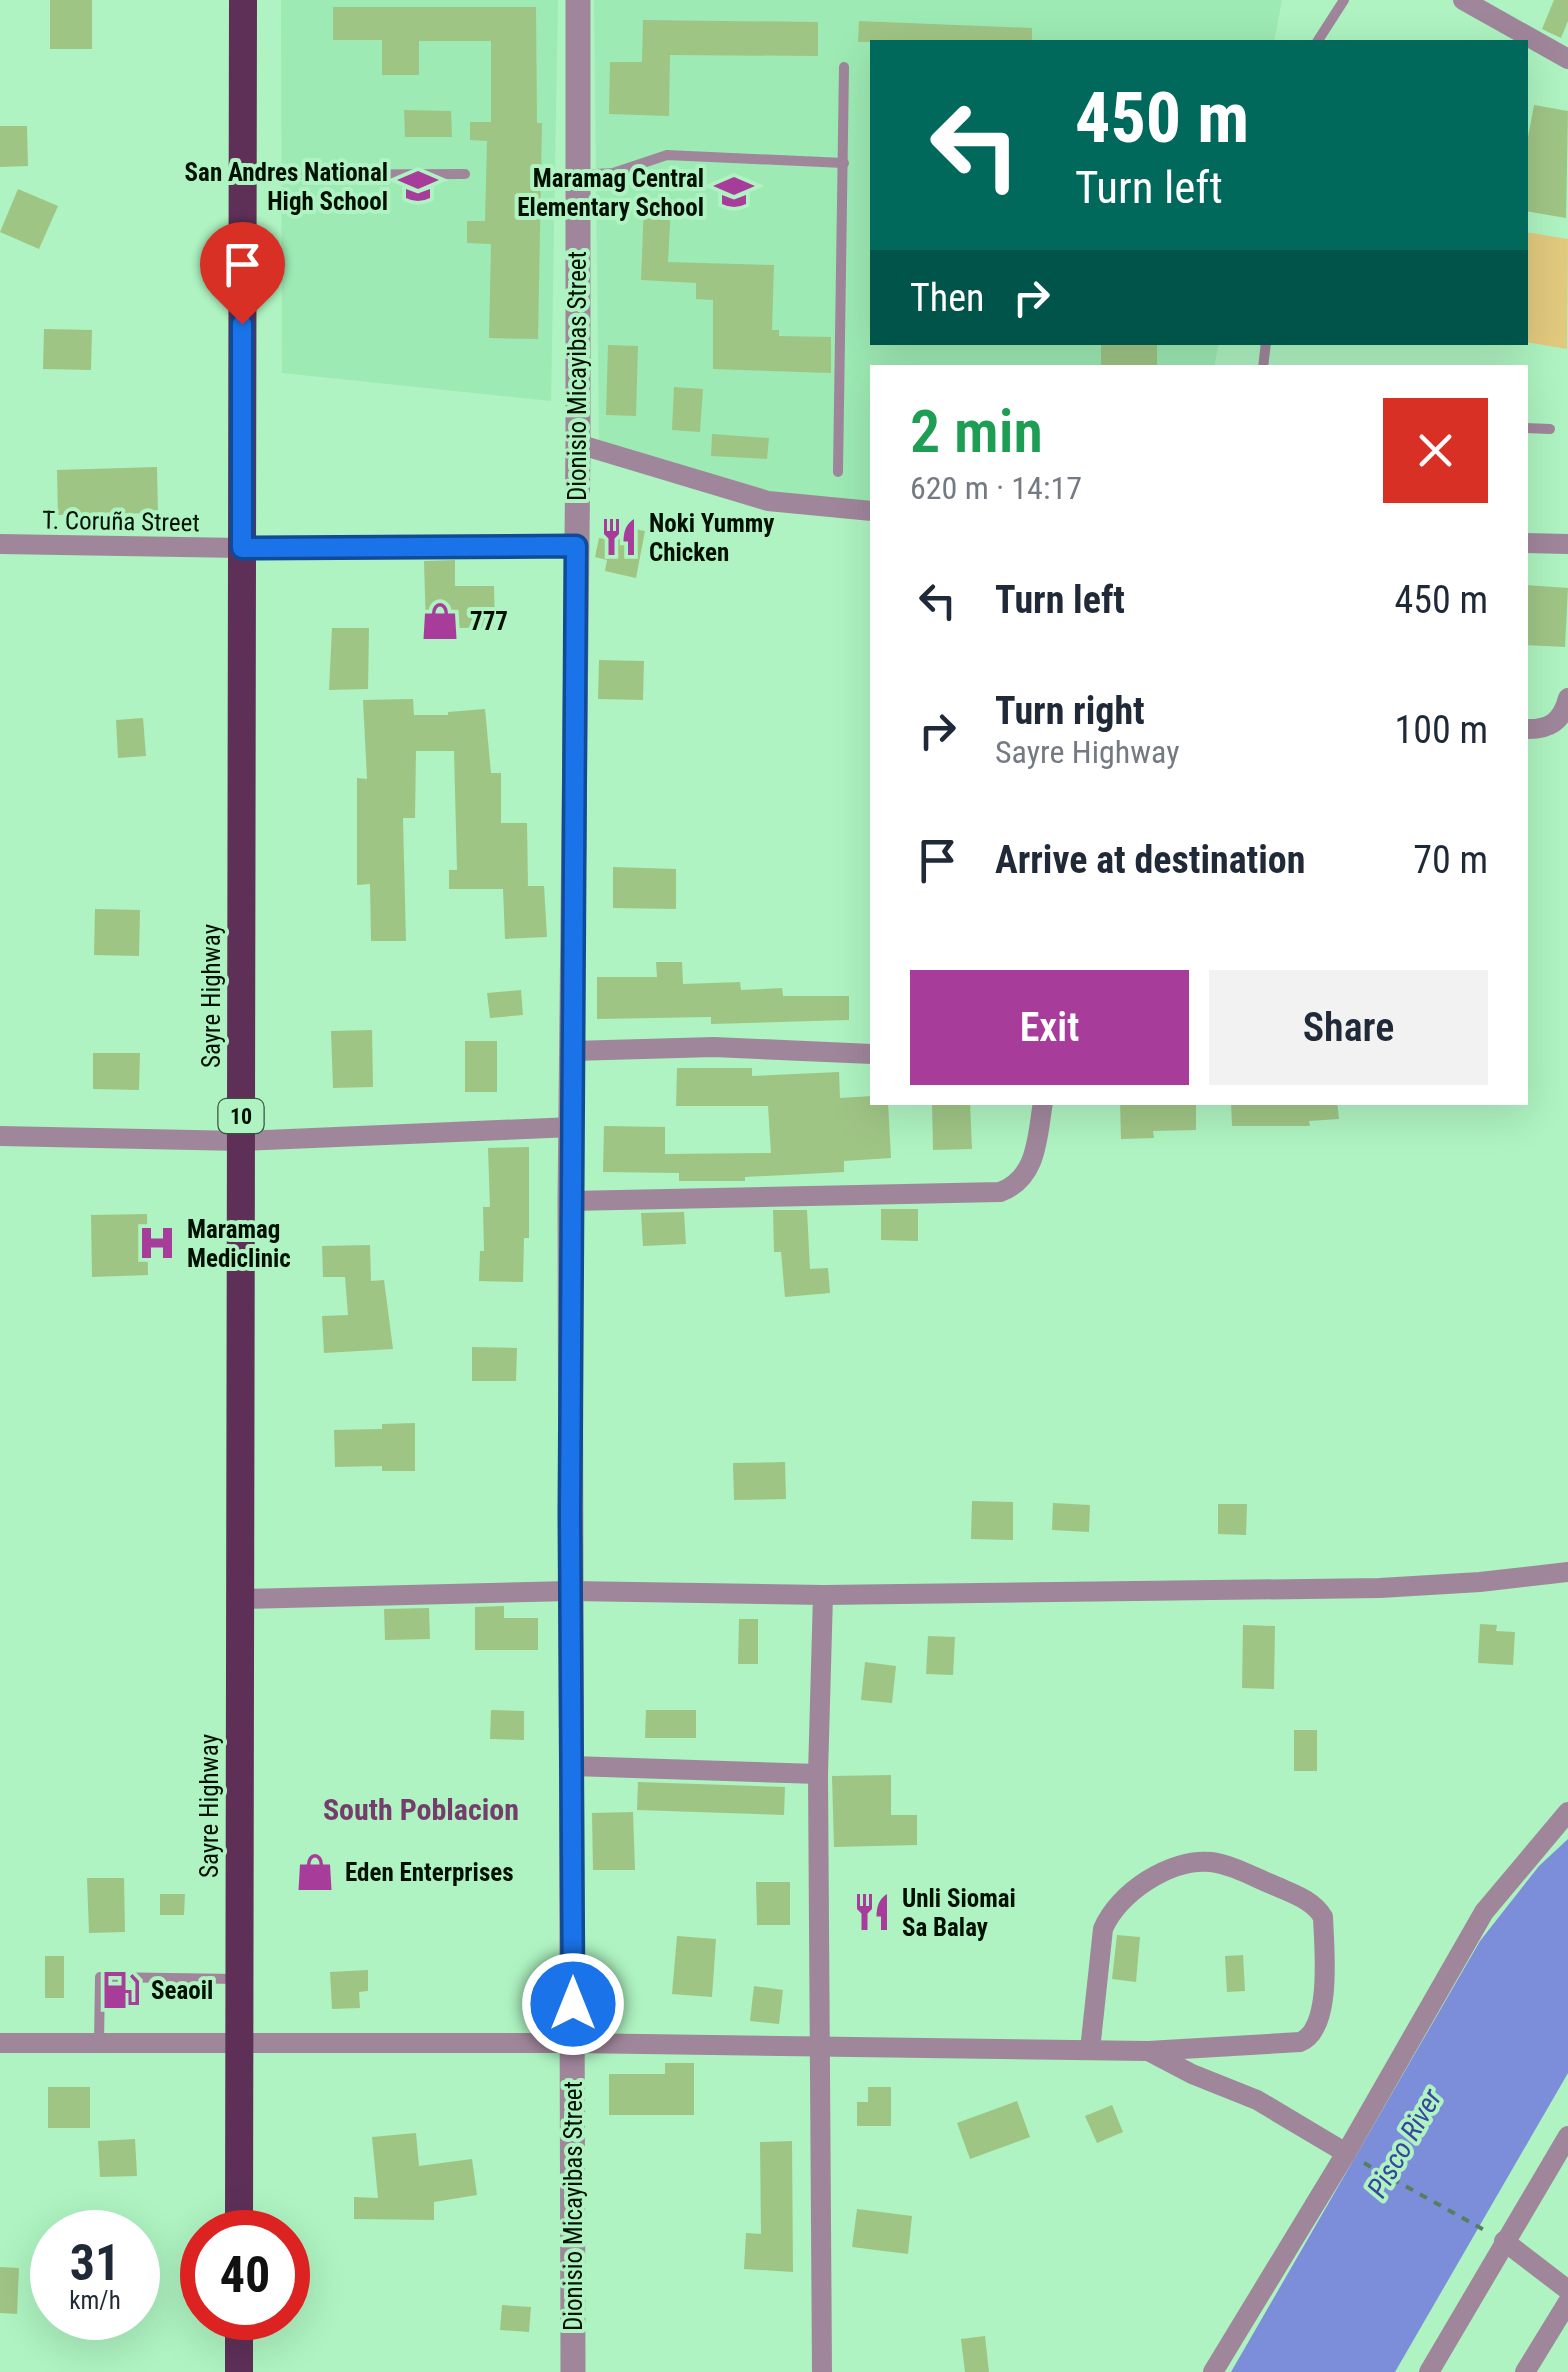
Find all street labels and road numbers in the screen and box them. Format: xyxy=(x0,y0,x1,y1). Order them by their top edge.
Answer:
street label: Dionisio Micayibas Street xyxy=(563,251,592,501)
street label: T. Coruña Street xyxy=(42,506,200,537)
street label: Sayre Highway xyxy=(197,924,226,1068)
road number: 10 xyxy=(218,1099,264,1133)
street label: Sayre Highway xyxy=(195,1734,224,1878)
street label: Dionisio Micayibas Street xyxy=(559,2081,588,2331)

